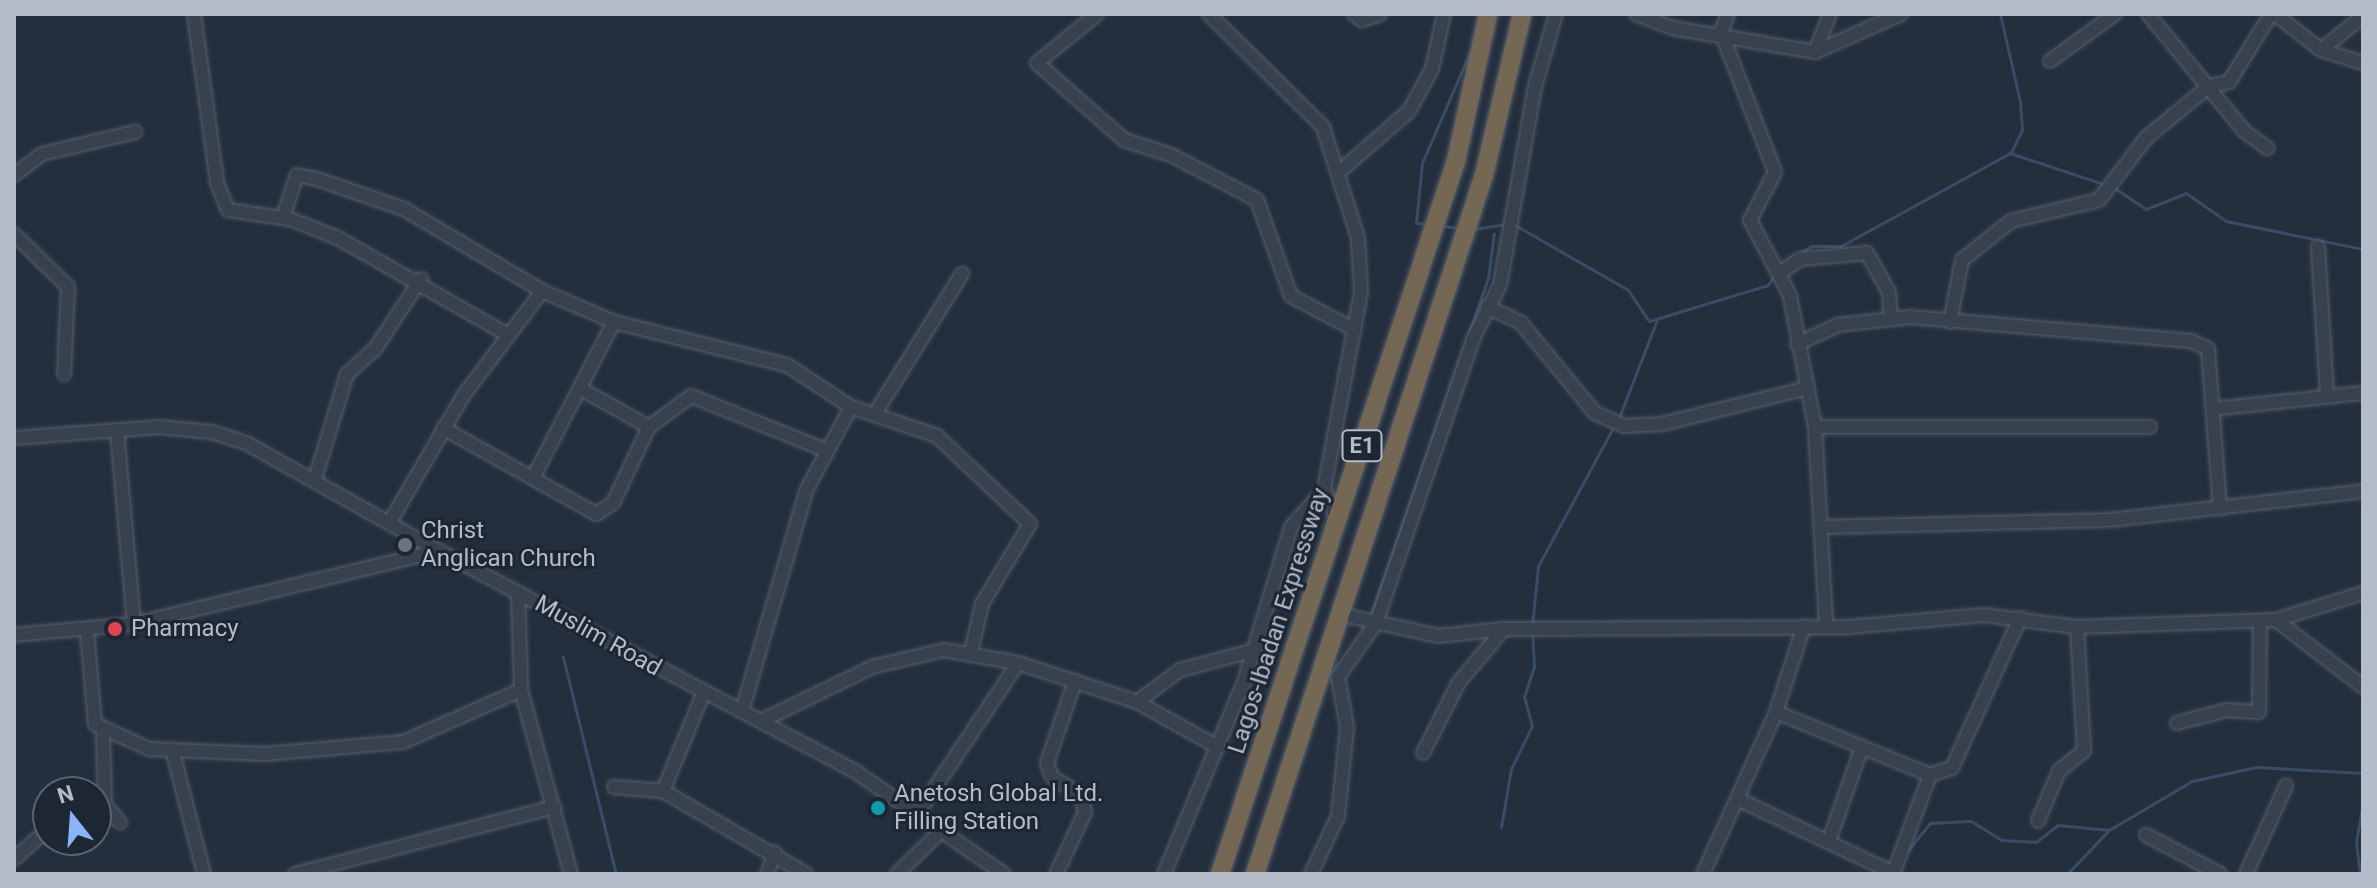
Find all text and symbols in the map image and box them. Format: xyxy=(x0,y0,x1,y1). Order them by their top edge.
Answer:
road number: E1 xyxy=(1340,428,1384,464)
street label: Lagos-Ibadan Expressway xyxy=(1222,484,1336,758)
place label: Christ Anglican Church xyxy=(421,517,596,573)
marker: Christ Anglican Church xyxy=(396,536,414,554)
street label: Muslim Road xyxy=(530,589,666,683)
place label: Pharmacy xyxy=(131,615,239,643)
marker: Pharmacy xyxy=(106,620,124,638)
north arrow xyxy=(32,776,112,856)
text: N xyxy=(54,780,77,809)
place label: Anetosh Global Ltd. Filling Station xyxy=(894,780,1103,836)
marker: Anetosh Global Ltd. Filling Station xyxy=(869,799,887,817)

